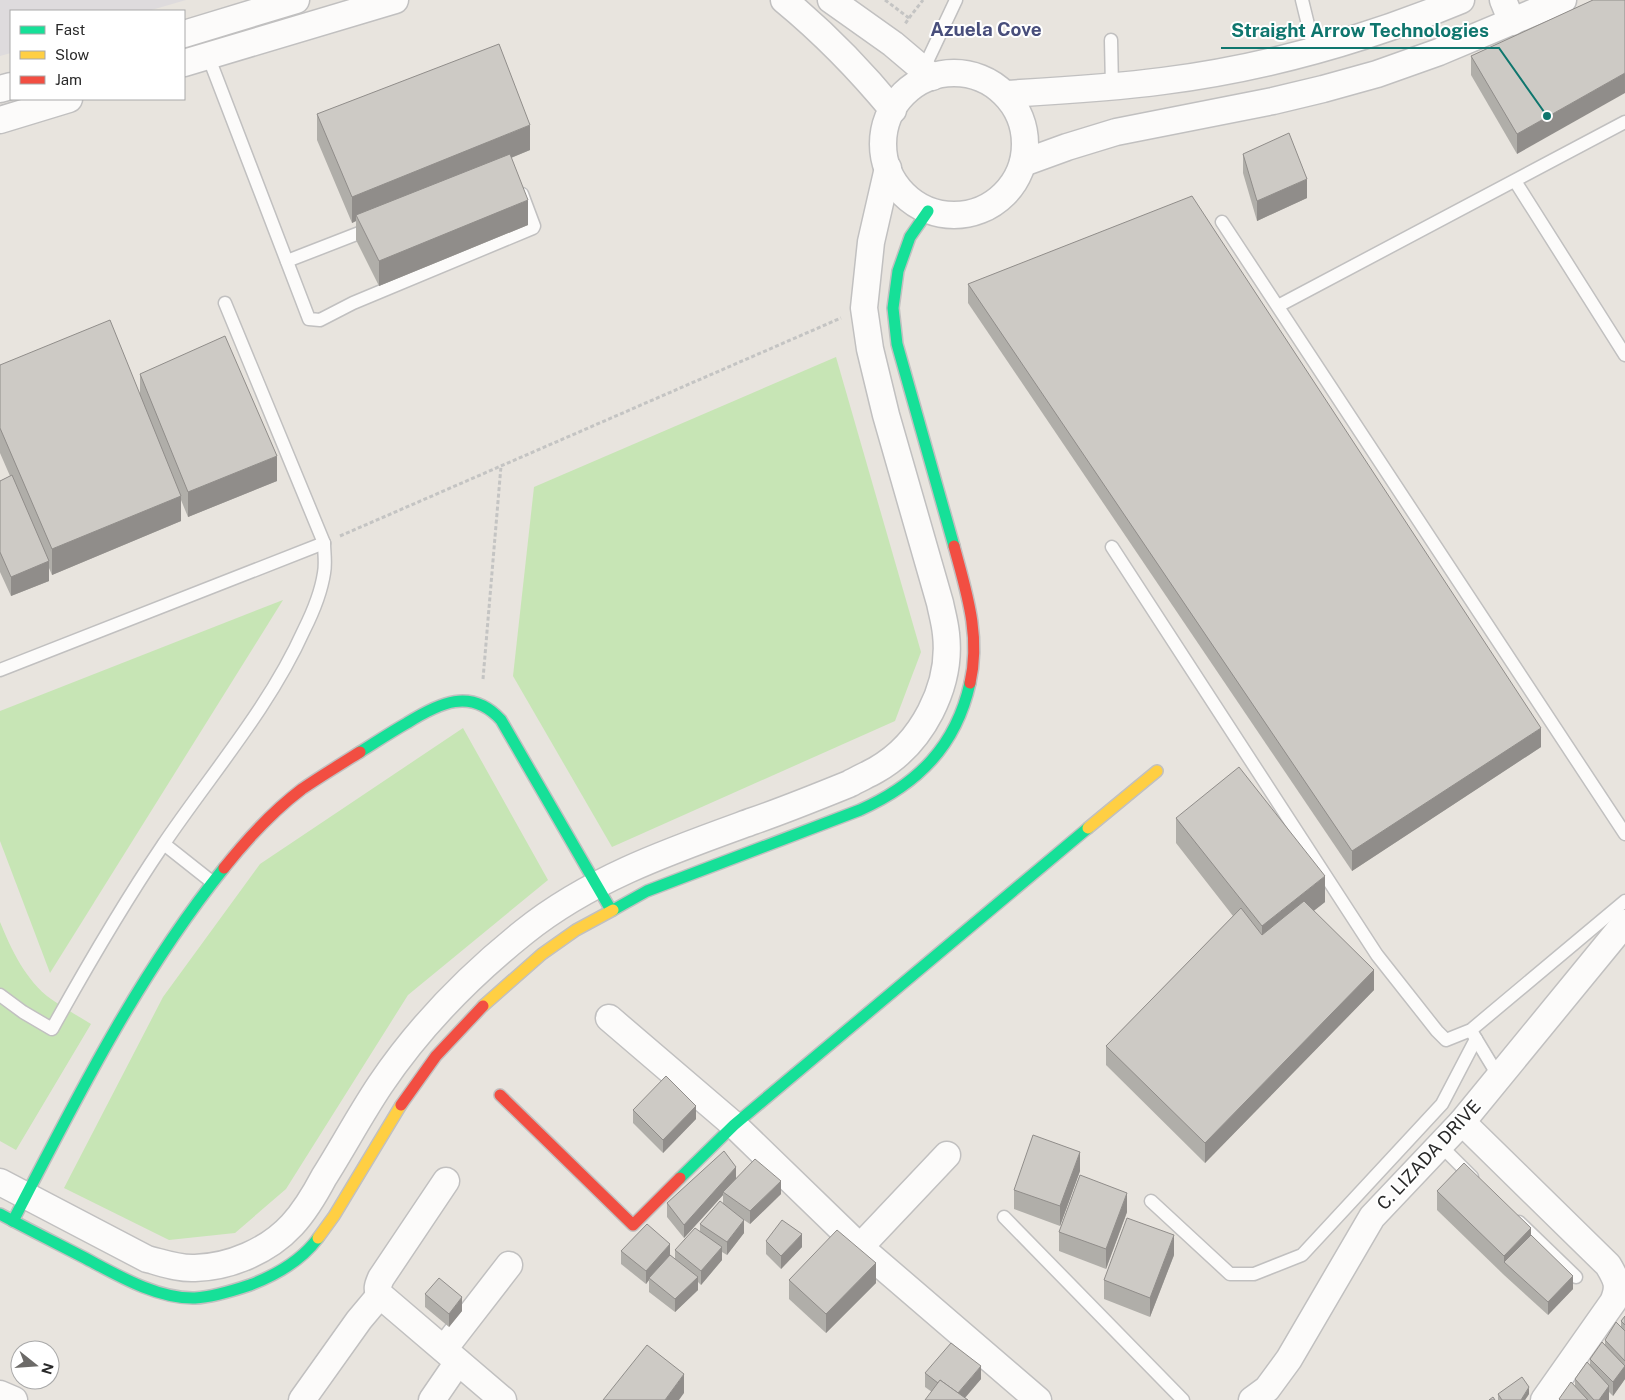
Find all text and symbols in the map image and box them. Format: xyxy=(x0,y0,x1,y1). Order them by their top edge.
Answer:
legend xyxy=(10,10,185,100)
callout: Straight Arrow Technologies xyxy=(1221,14,1499,48)
district label: Azuela Cove xyxy=(930,18,1042,40)
text: Straight Arrow Technologies xyxy=(1231,19,1489,41)
text: Fast xyxy=(55,21,85,38)
text: Slow xyxy=(55,46,90,63)
text: Jam xyxy=(55,71,82,88)
street label: C. LIZADA DRIVE xyxy=(1372,1095,1485,1214)
north arrow xyxy=(10,1340,60,1390)
text: N xyxy=(38,1361,57,1376)

